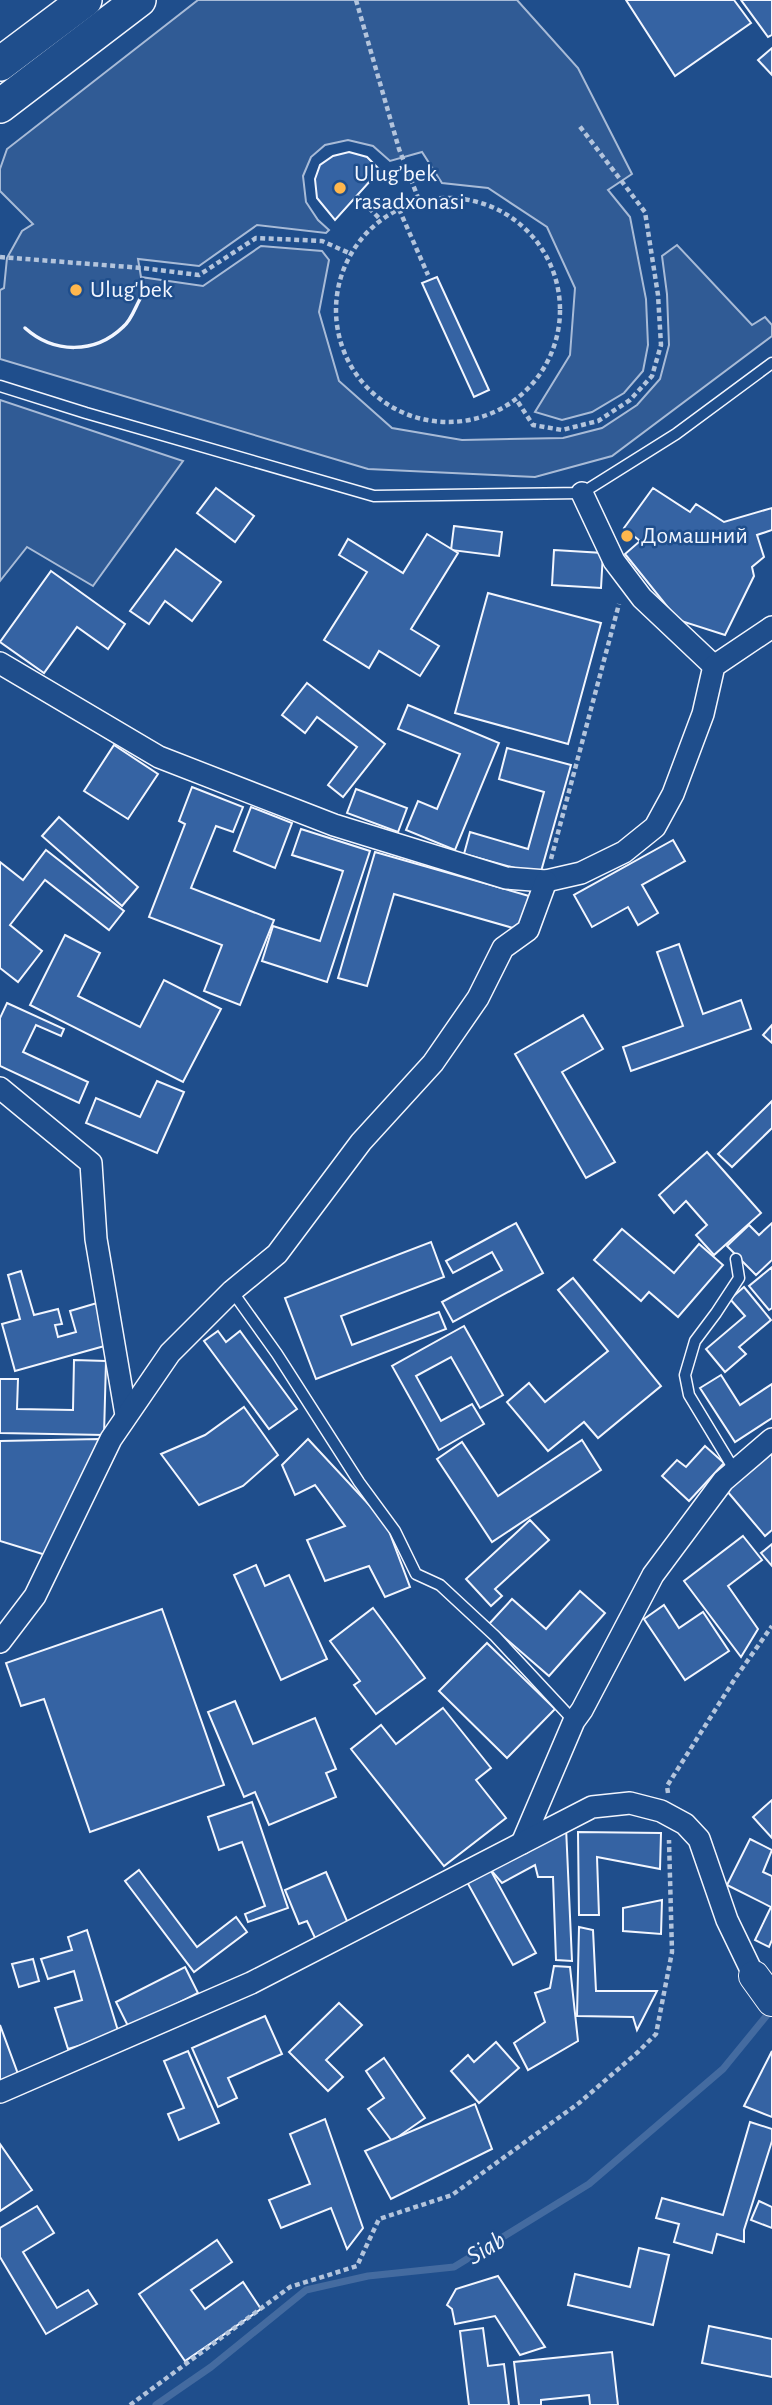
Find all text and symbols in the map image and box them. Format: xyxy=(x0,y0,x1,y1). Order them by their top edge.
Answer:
place label: Ulug’bek rasadxonasi xyxy=(354,162,465,214)
marker: Ulug’bek rasadxonasi xyxy=(332,180,348,196)
place label: Ulug'bek xyxy=(90,278,173,302)
marker: Ulug'bek xyxy=(68,282,84,298)
place label: Домашний xyxy=(641,524,748,548)
marker: Домашний xyxy=(619,528,635,544)
water label: Siab xyxy=(462,2226,510,2270)

